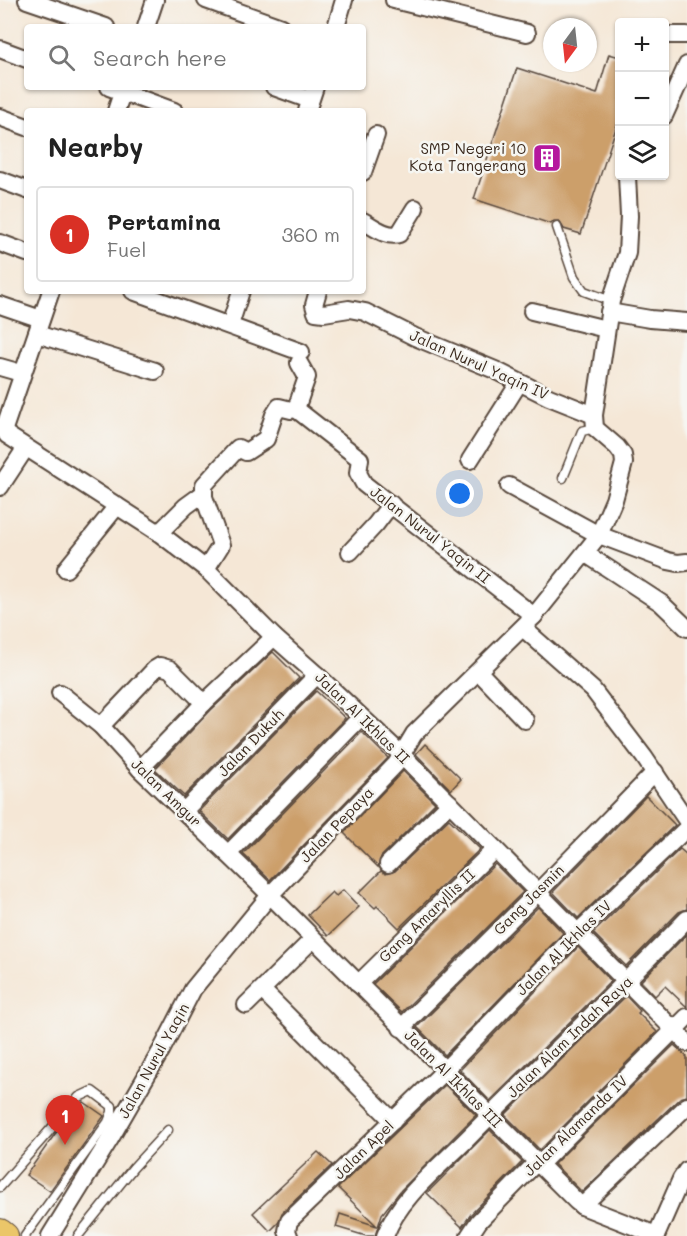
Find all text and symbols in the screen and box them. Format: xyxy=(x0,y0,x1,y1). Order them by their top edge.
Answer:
north arrow xyxy=(543,18,597,72)
map controls xyxy=(615,18,669,180)
button: + xyxy=(615,18,669,72)
search box xyxy=(24,24,366,90)
icon: search xyxy=(45,41,78,74)
text: Search here xyxy=(93,43,227,72)
button: − xyxy=(615,72,669,126)
button: layers xyxy=(615,126,669,180)
text: Nearby xyxy=(48,130,143,164)
place label: SMP Negeri 10 Kota Tangerang xyxy=(409,138,526,175)
building icon: SMP Negeri 10 Kota Tangerang xyxy=(531,142,563,174)
text: Pertamina xyxy=(107,207,221,236)
text: 1 xyxy=(65,221,74,247)
text: 360 m xyxy=(282,221,340,247)
text: Fuel xyxy=(107,236,147,262)
street label: Jalan Nurul Yaqin IV xyxy=(407,324,552,404)
your location xyxy=(445,479,474,508)
street label: Jalan Nurul Yaqin II xyxy=(367,481,495,588)
street label: Jalan Al Ikhlas II xyxy=(311,667,415,768)
street label: Jalan Dukuh xyxy=(213,704,288,781)
street label: Jalan Amgur xyxy=(127,754,206,831)
street label: Jalan Pepaya xyxy=(295,782,378,867)
street label: Gang Jasmin xyxy=(489,860,568,939)
street label: Gang Amaryllis II xyxy=(374,864,479,966)
street label: Jalan Al Ikhlas IV xyxy=(511,895,615,999)
street label: Jalan Alam Indah Raya xyxy=(502,971,636,1102)
street label: Jalan Nurul Yaqin xyxy=(113,999,193,1122)
street label: Jalan Al Ikhlas III xyxy=(400,1025,507,1132)
street label: Jalan Alamanda IV xyxy=(519,1071,631,1180)
pin: 1 xyxy=(46,1096,84,1145)
street label: Jalan Apel xyxy=(329,1116,398,1183)

